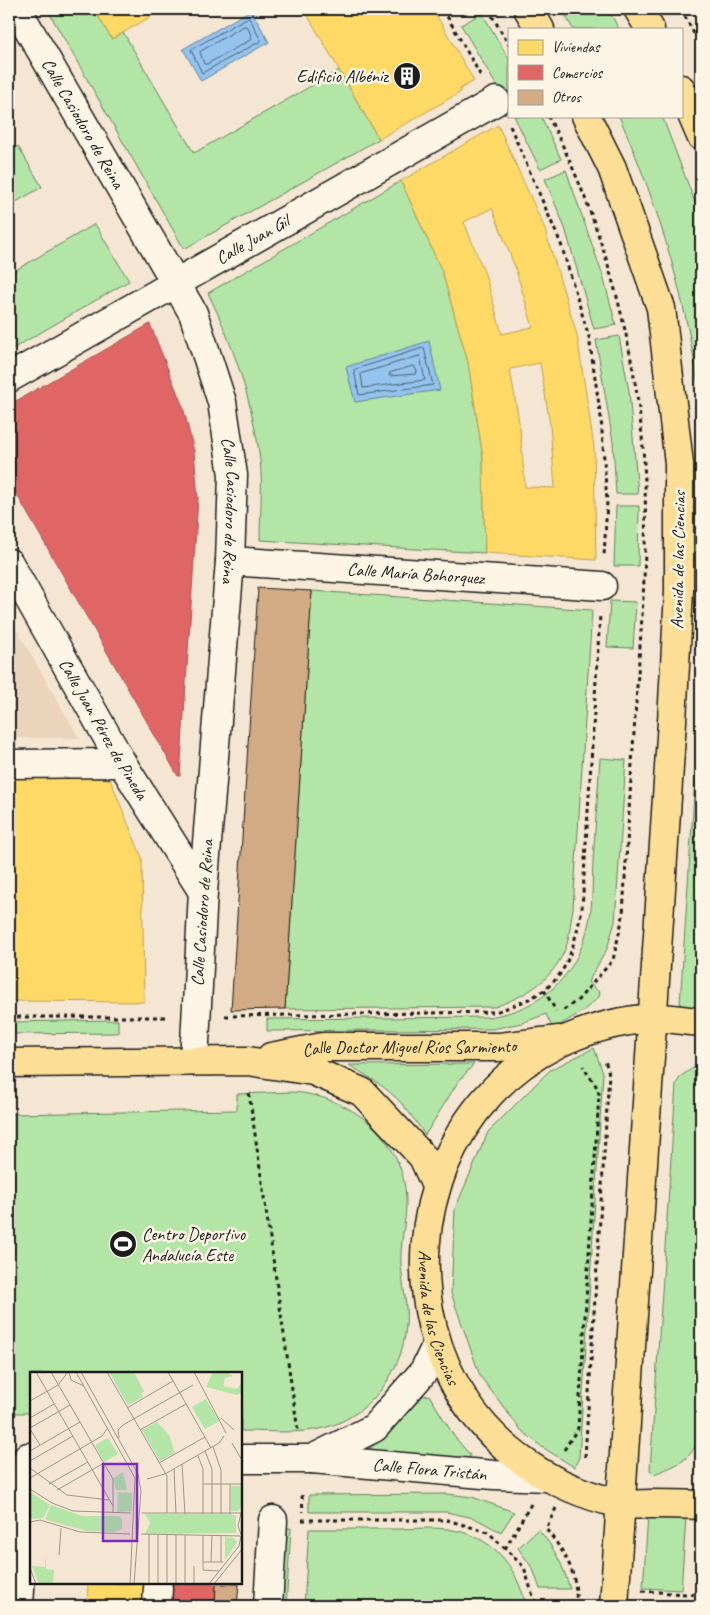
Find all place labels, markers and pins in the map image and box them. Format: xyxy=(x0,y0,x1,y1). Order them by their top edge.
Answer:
building icon: Edificio Albéniz xyxy=(392,61,422,91)
place label: Edificio Albéniz xyxy=(296,65,390,87)
place label: Centro Deportivo Andalucía Este xyxy=(142,1223,247,1266)
sports icon: Centro Deportivo Andalucía Este xyxy=(108,1229,138,1259)

